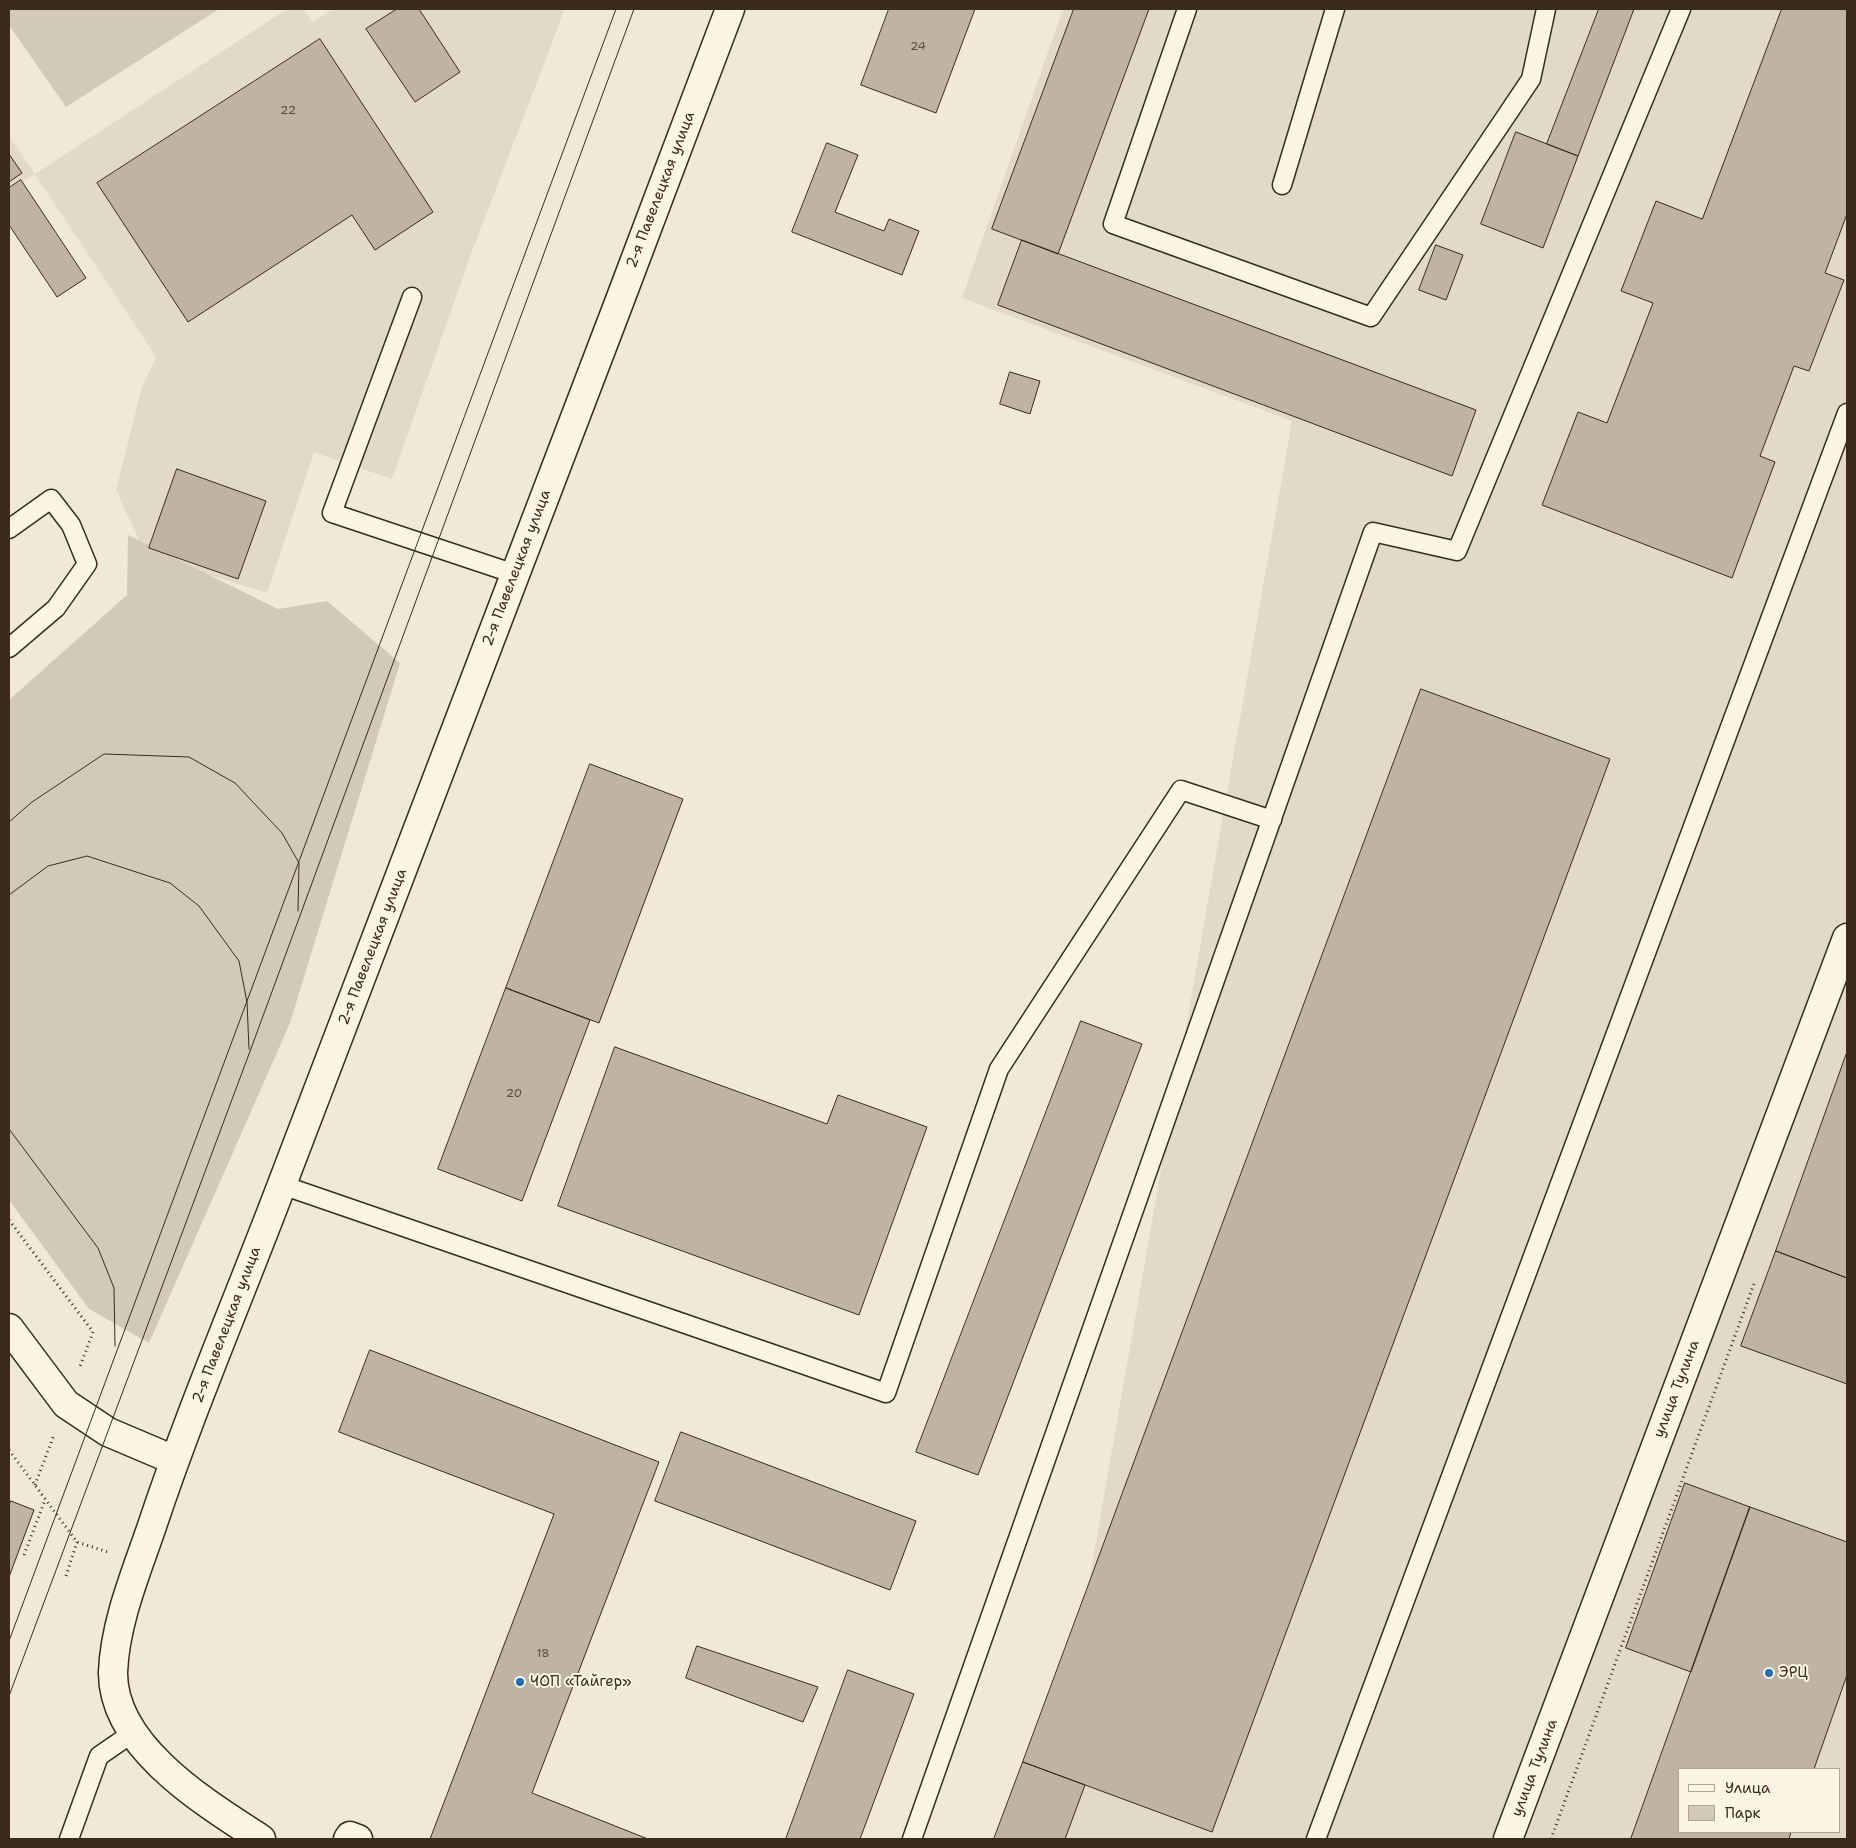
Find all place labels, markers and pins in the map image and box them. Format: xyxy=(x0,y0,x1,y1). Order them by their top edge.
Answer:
place label: ЭРЦ xyxy=(1779,1664,1808,1682)
marker: ЭРЦ xyxy=(1763,1667,1775,1679)
place label: ЧОП «Тайгер» xyxy=(530,1673,632,1691)
marker: ЧОП «Тайгер» xyxy=(514,1676,526,1688)

